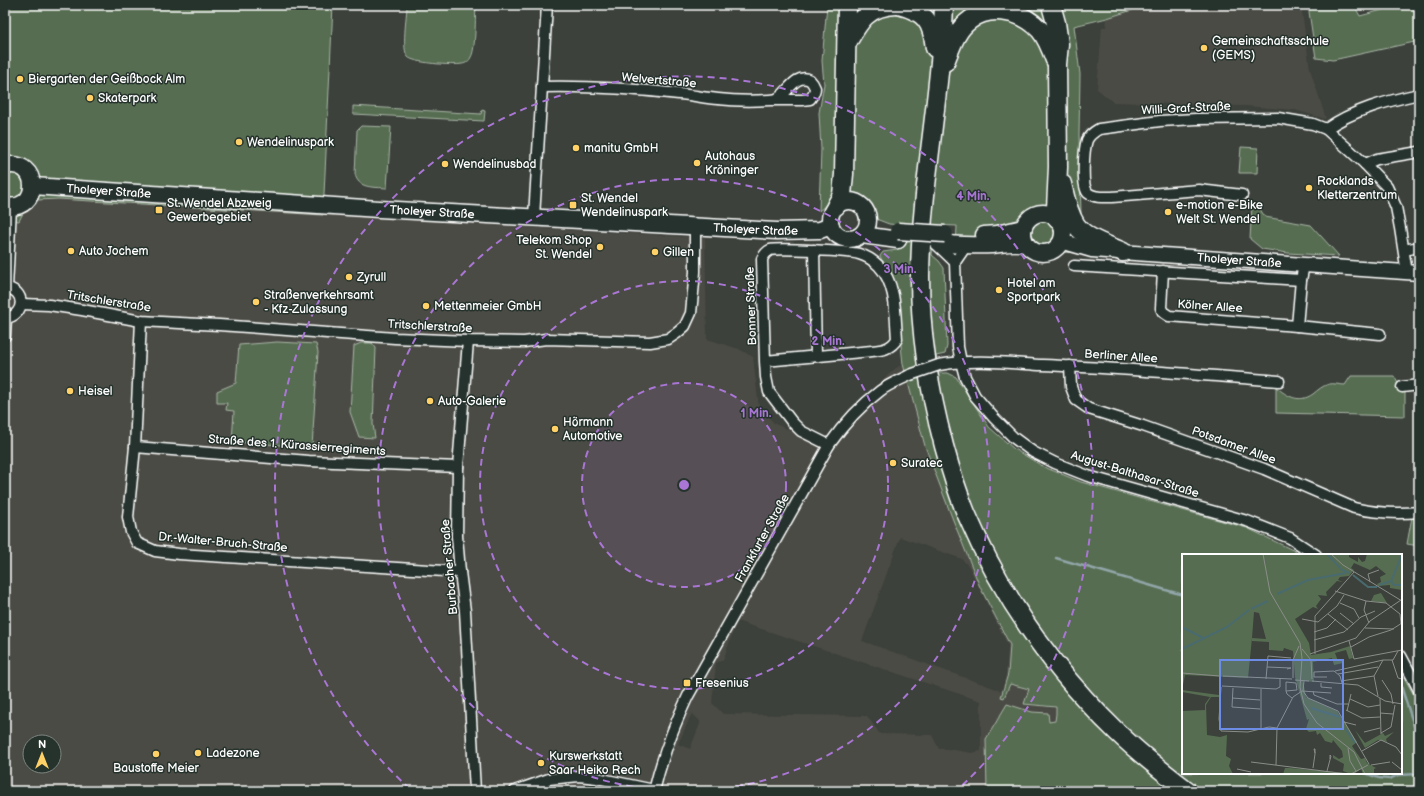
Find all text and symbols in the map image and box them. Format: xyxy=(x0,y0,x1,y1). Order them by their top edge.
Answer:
place label: Gemeinschaftsschule (GEMS) xyxy=(1212,34,1329,63)
marker: Gemeinschaftsschule (GEMS) xyxy=(1199,43,1209,53)
street label: Welvertstraße xyxy=(621,70,697,91)
place label: Biergarten der Geißbock Alm xyxy=(28,72,185,87)
marker: Biergarten der Geißbock Alm xyxy=(15,74,25,84)
place label: Skaterpark xyxy=(98,91,157,106)
marker: Skaterpark xyxy=(85,93,95,103)
street label: Willi-Graf-Straße xyxy=(1141,99,1231,118)
place label: Wendelinuspark xyxy=(247,135,334,150)
marker: Wendelinuspark xyxy=(234,137,244,147)
place label: manitu GmbH xyxy=(584,141,658,156)
marker: manitu GmbH xyxy=(571,143,581,153)
place label: Autohaus Kröninger xyxy=(705,149,759,178)
place label: Wendelinusbad xyxy=(453,157,537,172)
marker: Autohaus Kröninger xyxy=(692,158,702,168)
marker: Wendelinusbad xyxy=(440,159,450,169)
place label: Rocklands Kletterzentrum xyxy=(1317,174,1397,203)
street label: Tholeyer Straße xyxy=(66,181,152,202)
marker: Rocklands Kletterzentrum xyxy=(1304,183,1314,193)
text: 4 Min. xyxy=(957,189,990,204)
place label: St. Wendel Wendelinuspark xyxy=(581,191,668,220)
place label: St. Wendel Abzweig Gewerbegebiet xyxy=(167,196,272,225)
place label: e-motion e-Bike Welt St. Wendel xyxy=(1176,198,1263,227)
marker: St. Wendel Wendelinuspark xyxy=(568,200,578,210)
street label: Tholeyer Straße xyxy=(389,203,475,222)
marker: St. Wendel Abzweig Gewerbegebiet xyxy=(154,205,164,215)
marker: e-motion e-Bike Welt St. Wendel xyxy=(1163,207,1173,217)
street label: Tholeyer Straße xyxy=(713,220,798,239)
place label: Telekom Shop St. Wendel xyxy=(516,233,592,262)
marker: Telekom Shop St. Wendel xyxy=(595,242,605,252)
place label: Auto Jochem xyxy=(79,244,149,259)
place label: Gillen xyxy=(663,245,694,260)
marker: Auto Jochem xyxy=(66,246,76,256)
marker: Gillen xyxy=(650,247,660,257)
street label: Tholeyer Straße xyxy=(1196,250,1282,271)
text: 3 Min. xyxy=(884,262,917,277)
street label: Bonner Straße xyxy=(743,266,760,346)
place label: Zyrull xyxy=(356,270,386,285)
marker: Zyrull xyxy=(344,272,354,282)
place label: Hotel am Sportpark xyxy=(1007,276,1060,305)
marker: Hotel am Sportpark xyxy=(994,285,1004,295)
street label: Tritschlerstraße xyxy=(66,287,152,316)
place label: Straßenverkehrsamt - Kfz-Zulassung xyxy=(264,288,374,317)
marker: Straßenverkehrsamt - Kfz-Zulassung xyxy=(251,297,261,307)
street label: Kölner Allee xyxy=(1177,297,1243,316)
place label: Mettenmeier GmbH xyxy=(434,299,541,314)
marker: Mettenmeier GmbH xyxy=(421,301,431,311)
street label: Tritschlerstraße xyxy=(387,317,473,336)
text: 2 Min. xyxy=(811,334,845,349)
street label: Berliner Allee xyxy=(1084,346,1158,367)
place label: Heisel xyxy=(78,384,112,399)
marker: Heisel xyxy=(65,386,75,396)
place label: Auto-Galerie xyxy=(438,394,506,409)
marker: Auto-Galerie xyxy=(425,396,435,406)
text: 1 Min. xyxy=(741,406,772,421)
place label: Hörmann Automotive xyxy=(563,415,622,444)
street label: Potsdamer Allee xyxy=(1190,423,1278,468)
marker: Hörmann Automotive xyxy=(550,424,560,434)
street label: Straße des 1. Kürassierregiments xyxy=(208,432,386,459)
street label: August-Balthasar-Straße xyxy=(1069,448,1201,501)
place label: Suratec xyxy=(901,456,943,471)
marker: Suratec xyxy=(888,458,898,468)
centre of rings xyxy=(677,478,691,492)
street label: Frankfurter Straße xyxy=(732,491,793,585)
street label: Burbacher Straße xyxy=(438,519,461,615)
street label: Dr.-Walter-Bruch-Straße xyxy=(158,529,288,556)
inset map xyxy=(1182,554,1402,774)
place label: Fresenius xyxy=(695,676,749,691)
marker: Fresenius xyxy=(682,678,692,688)
north arrow xyxy=(22,734,62,774)
text: N xyxy=(38,738,46,751)
place label: Ladezone xyxy=(206,746,260,761)
marker: Ladezone xyxy=(193,748,203,758)
marker: Baustoffe Meier xyxy=(151,749,161,759)
place label: Kurswerkstatt Saar Heiko Rech xyxy=(549,749,641,778)
marker: Kurswerkstatt Saar Heiko Rech xyxy=(536,758,546,768)
place label: Baustoffe Meier xyxy=(113,761,200,776)

